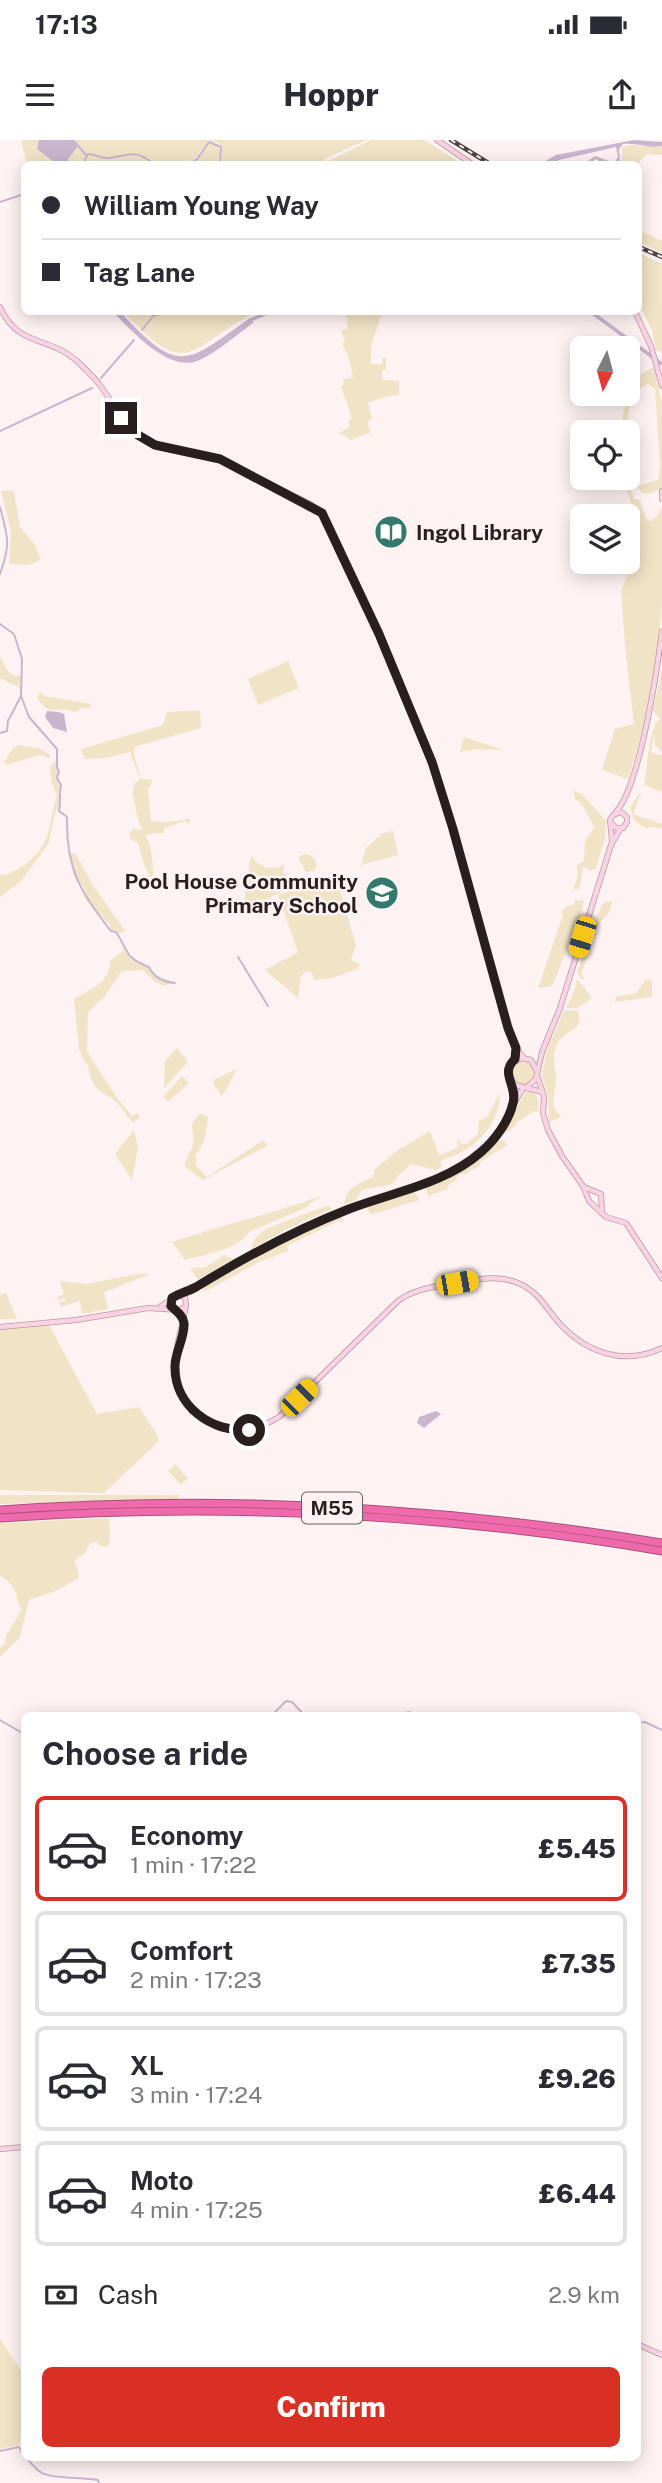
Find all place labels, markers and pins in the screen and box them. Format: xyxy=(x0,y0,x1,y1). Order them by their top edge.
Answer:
library icon: Ingol Library xyxy=(372,513,410,551)
place label: Ingol Library xyxy=(416,520,543,545)
place label: Pool House Community Primary School xyxy=(125,869,358,918)
school or university icon: Pool House Community Primary School xyxy=(363,874,401,912)

